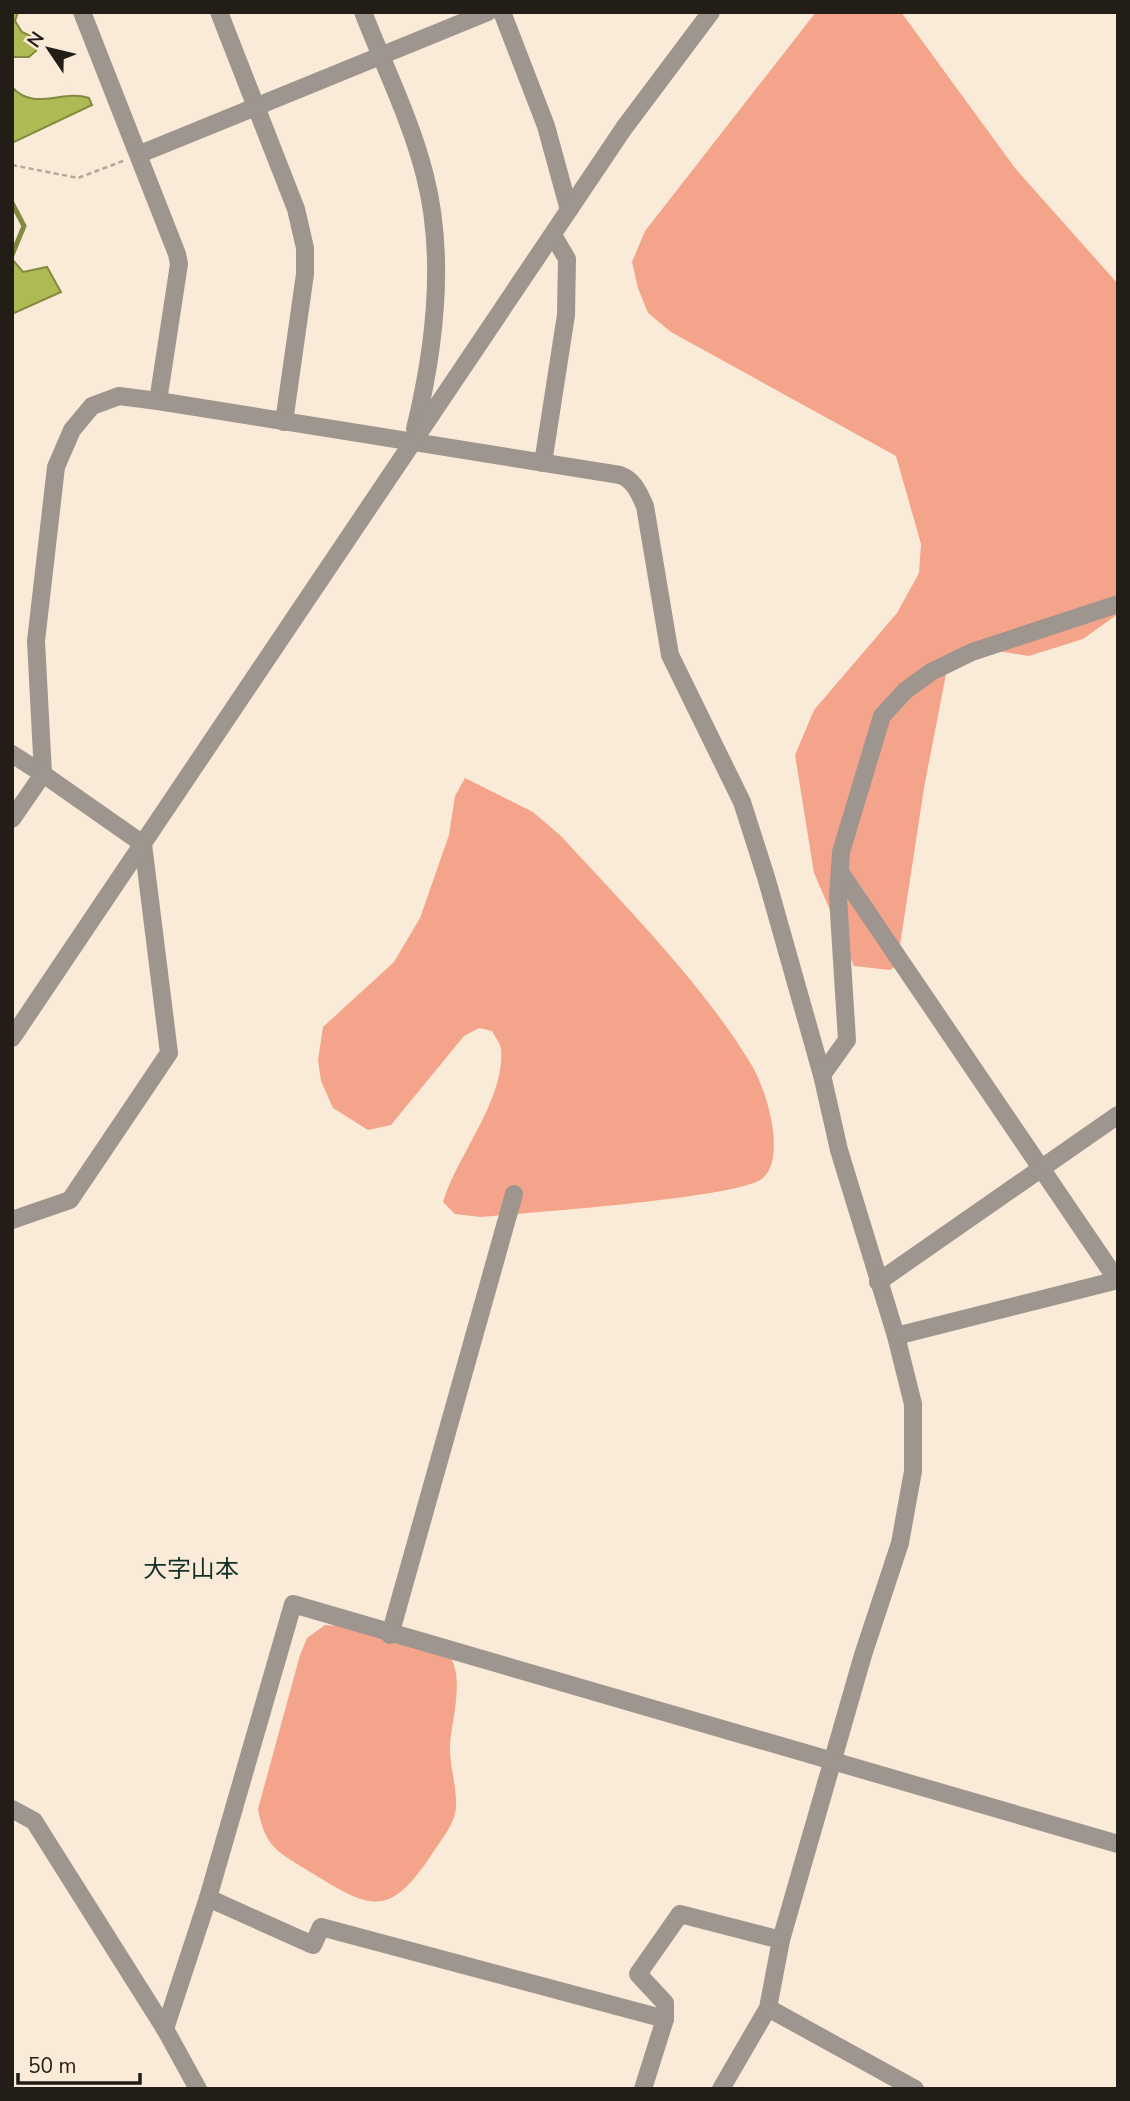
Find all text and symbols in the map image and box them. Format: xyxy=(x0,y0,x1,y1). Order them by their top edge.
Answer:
north arrow xyxy=(14,14,84,84)
text: N xyxy=(21,27,51,53)
district label: 大字山本 xyxy=(143,1553,239,1585)
scale bar xyxy=(18,2042,140,2086)
text: 50 m xyxy=(28,2052,77,2080)

